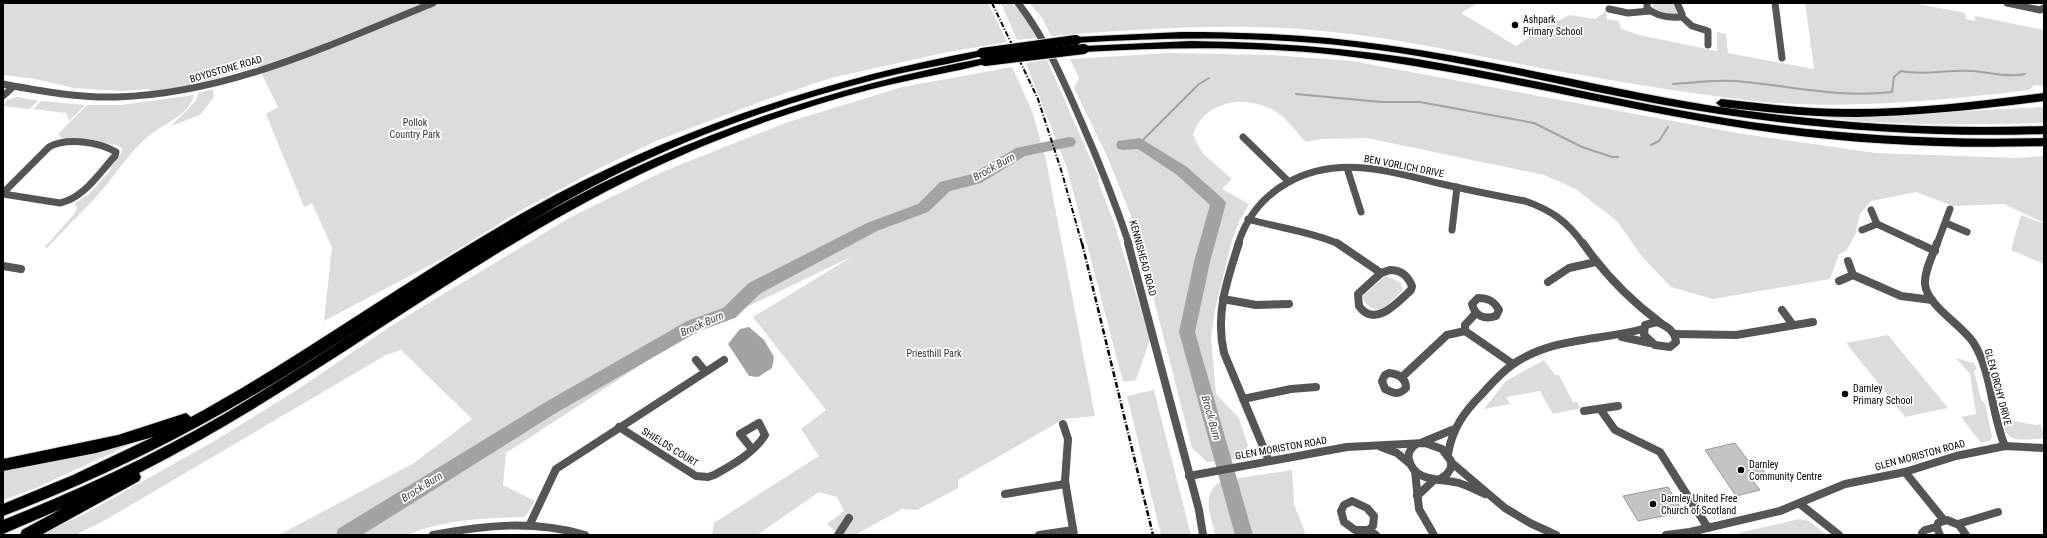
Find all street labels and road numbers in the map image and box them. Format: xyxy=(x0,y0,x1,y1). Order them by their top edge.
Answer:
street label: BOYDSTONE ROAD xyxy=(189,53,264,85)
street label: BEN VORLICH DRIVE xyxy=(1363,153,1445,179)
street label: KENNISHEAD ROAD xyxy=(1128,219,1158,297)
street label: GLEN ORCHY DRIVE xyxy=(1982,348,2014,427)
street label: SHIELDS COURT xyxy=(640,425,700,469)
street label: GLEN MORISTON ROAD xyxy=(1234,434,1328,461)
street label: GLEN MORISTON ROAD xyxy=(1874,438,1967,472)

